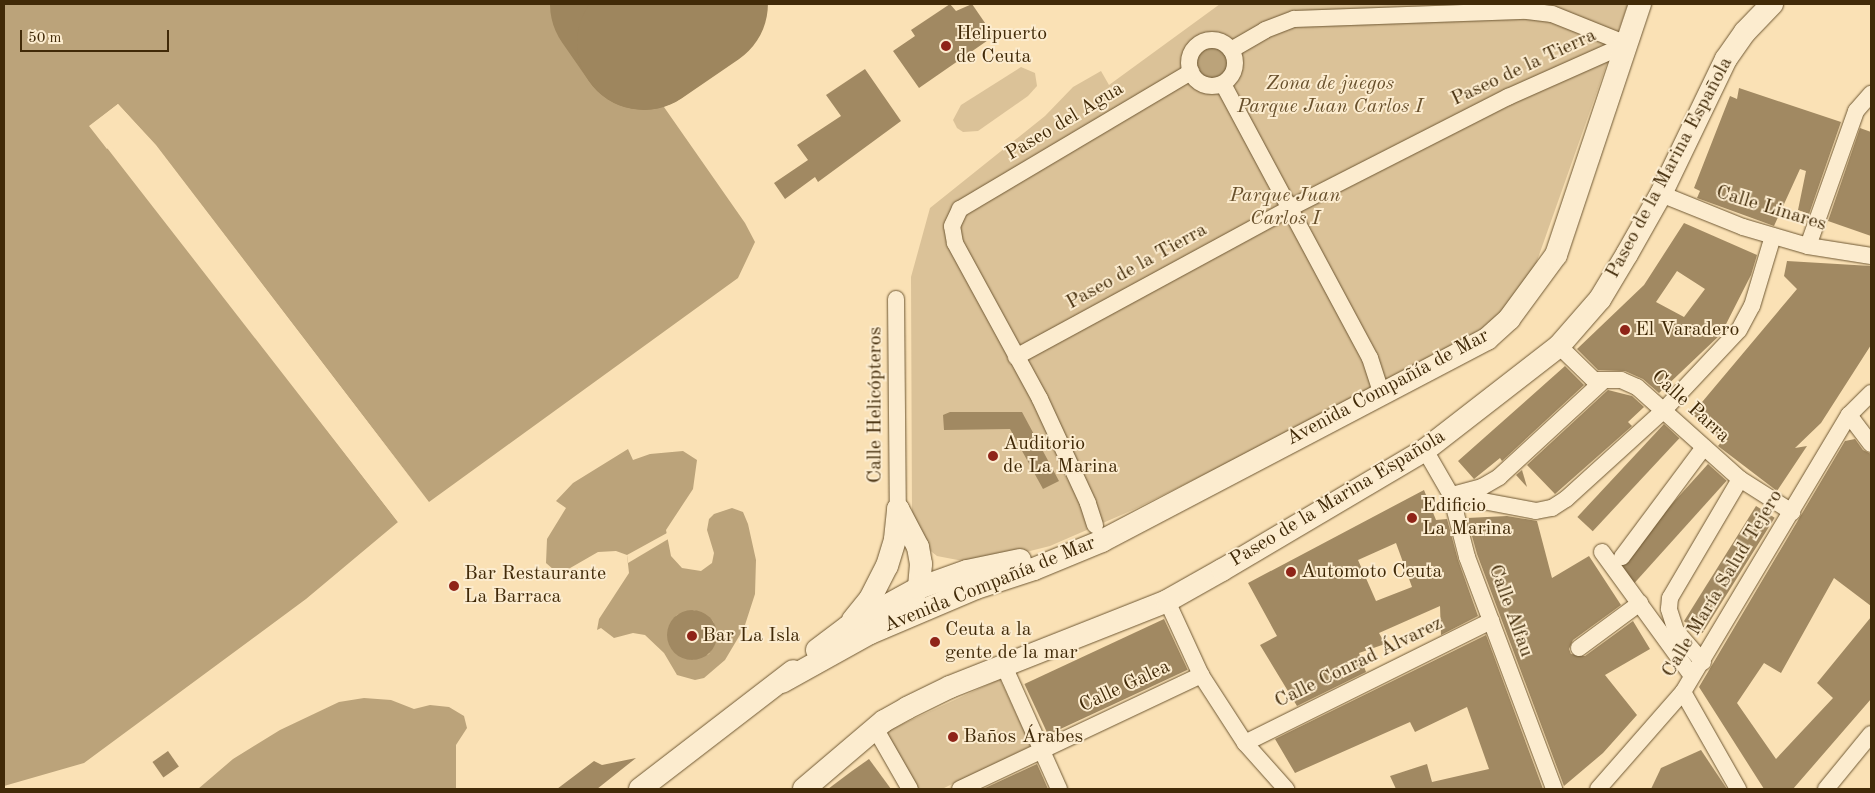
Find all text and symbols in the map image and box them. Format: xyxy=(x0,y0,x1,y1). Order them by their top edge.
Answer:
scale bar xyxy=(22,20,171,52)
place label: Helipuerto de Ceuta xyxy=(956,22,1047,69)
street label: Paseo de la Tierra xyxy=(1448,24,1600,112)
text: 50 m xyxy=(28,31,62,46)
marker: Helipuerto de Ceuta xyxy=(940,40,952,52)
street label: Paseo de la Marina Española xyxy=(1601,53,1739,283)
park label: Zona de juegos Parque Juan Carlos I xyxy=(1237,72,1423,119)
street label: Paseo del Agua xyxy=(1002,77,1128,167)
street label: Calle Linares xyxy=(1713,181,1829,237)
park label: Parque Juan Carlos I xyxy=(1230,184,1340,231)
street label: Paseo de la Tierra xyxy=(1062,218,1212,316)
place label: El Varadero xyxy=(1635,318,1739,342)
street label: Avenida Compañía de Mar xyxy=(1283,324,1493,452)
marker: El Varadero xyxy=(1619,324,1631,336)
street label: Calle Helicópteros xyxy=(864,327,888,483)
street label: Calle Parra xyxy=(1646,365,1734,449)
street label: Paseo de la Marina Española xyxy=(1226,425,1450,573)
place label: Auditorio de La Marina xyxy=(1003,432,1118,479)
marker: Auditorio de La Marina xyxy=(987,450,999,462)
street label: Calle María Salud Tejero xyxy=(1657,486,1789,682)
place label: Edificio La Marina xyxy=(1422,494,1512,541)
marker: Edificio La Marina xyxy=(1406,512,1418,524)
street label: Avenida Compañía de Mar xyxy=(881,532,1099,638)
place label: Automoto Ceuta xyxy=(1301,560,1442,584)
street label: Calle Alfau xyxy=(1482,561,1538,661)
place label: Bar Restaurante La Barraca xyxy=(464,562,606,609)
marker: Automoto Ceuta xyxy=(1285,566,1297,578)
marker: Bar Restaurante La Barraca xyxy=(448,580,460,592)
street label: Calle Conrad Álvarez xyxy=(1271,612,1447,714)
place label: Ceuta a la gente de la mar xyxy=(945,618,1078,665)
place label: Bar La Isla xyxy=(702,624,800,648)
marker: Bar La Isla xyxy=(686,630,698,642)
marker: Ceuta a la gente de la mar xyxy=(929,636,941,648)
street label: Calle Galea xyxy=(1076,655,1174,719)
place label: Baños Árabes xyxy=(963,725,1083,749)
marker: Baños Árabes xyxy=(947,731,959,743)

